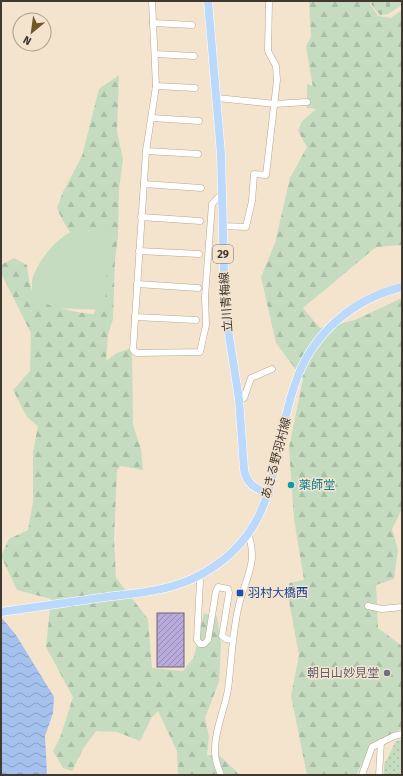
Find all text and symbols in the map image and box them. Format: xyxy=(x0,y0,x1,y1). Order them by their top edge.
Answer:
north arrow xyxy=(12,12,52,52)
text: N xyxy=(21,33,34,48)
road number: 29 xyxy=(213,245,233,263)
street label: 立川青梅線 xyxy=(217,272,235,332)
street label: あきる野羽村線 xyxy=(258,416,294,500)
place label: 薬師堂 xyxy=(299,478,335,492)
marker: 薬師堂 xyxy=(286,480,296,490)
place label: 羽村大橋西 xyxy=(248,586,308,600)
marker: 羽村大橋西 xyxy=(235,588,245,598)
place label: 朝日山妙見堂 xyxy=(307,666,379,680)
marker: 朝日山妙見堂 xyxy=(382,668,392,678)

